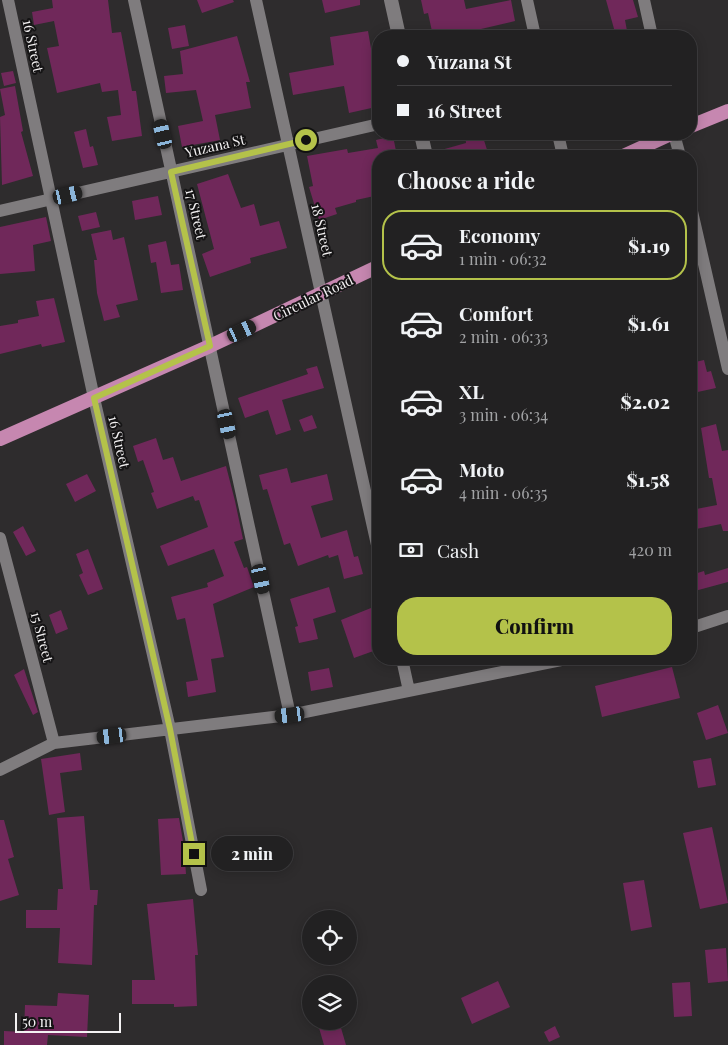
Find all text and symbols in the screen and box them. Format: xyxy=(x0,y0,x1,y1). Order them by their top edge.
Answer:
street label: 16 Street xyxy=(19,18,49,75)
text: Yuzana St xyxy=(427,48,512,74)
text: 16 Street xyxy=(427,97,502,123)
car xyxy=(152,118,173,150)
street label: Yuzana St xyxy=(182,129,248,162)
route start xyxy=(295,129,317,151)
text: Choose a ride xyxy=(397,165,535,195)
car xyxy=(51,184,84,206)
street label: 17 Street xyxy=(181,187,212,242)
street label: 18 Street xyxy=(307,202,338,259)
text: Economy xyxy=(459,222,540,248)
icon: car xyxy=(399,223,444,268)
text: $1.19 xyxy=(628,232,670,258)
text: 1 min · 06:32 xyxy=(459,248,547,269)
street label: Circular Road xyxy=(270,270,356,325)
text: Comfort xyxy=(459,300,533,326)
icon: car xyxy=(399,301,444,346)
text: $1.61 xyxy=(628,310,670,336)
car xyxy=(225,318,258,344)
text: 2 min · 06:33 xyxy=(459,326,548,347)
text: XL xyxy=(459,378,484,404)
icon: car xyxy=(399,379,444,424)
text: $2.02 xyxy=(621,388,670,414)
text: 3 min · 06:34 xyxy=(459,404,548,425)
car xyxy=(216,408,237,440)
street label: 16 Street xyxy=(104,414,135,471)
text: Moto xyxy=(459,456,504,482)
icon: car xyxy=(399,457,444,502)
text: $1.58 xyxy=(627,466,670,492)
text: 4 min · 06:35 xyxy=(459,482,548,503)
icon: cash xyxy=(397,536,425,564)
text: Cash xyxy=(437,537,479,563)
text: 420 m xyxy=(629,539,672,560)
car xyxy=(250,563,271,595)
button: Confirm xyxy=(397,597,672,655)
street label: 15 Street xyxy=(27,609,59,665)
car xyxy=(274,706,305,724)
car xyxy=(96,727,127,745)
callout: 2 min xyxy=(212,836,294,872)
route end xyxy=(183,843,205,865)
text: 2 min xyxy=(231,843,273,864)
map controls xyxy=(302,910,357,1030)
button: locate xyxy=(302,910,357,965)
button: layers xyxy=(302,975,357,1030)
scale bar xyxy=(15,1010,121,1033)
text: 50 m xyxy=(22,1012,52,1031)

